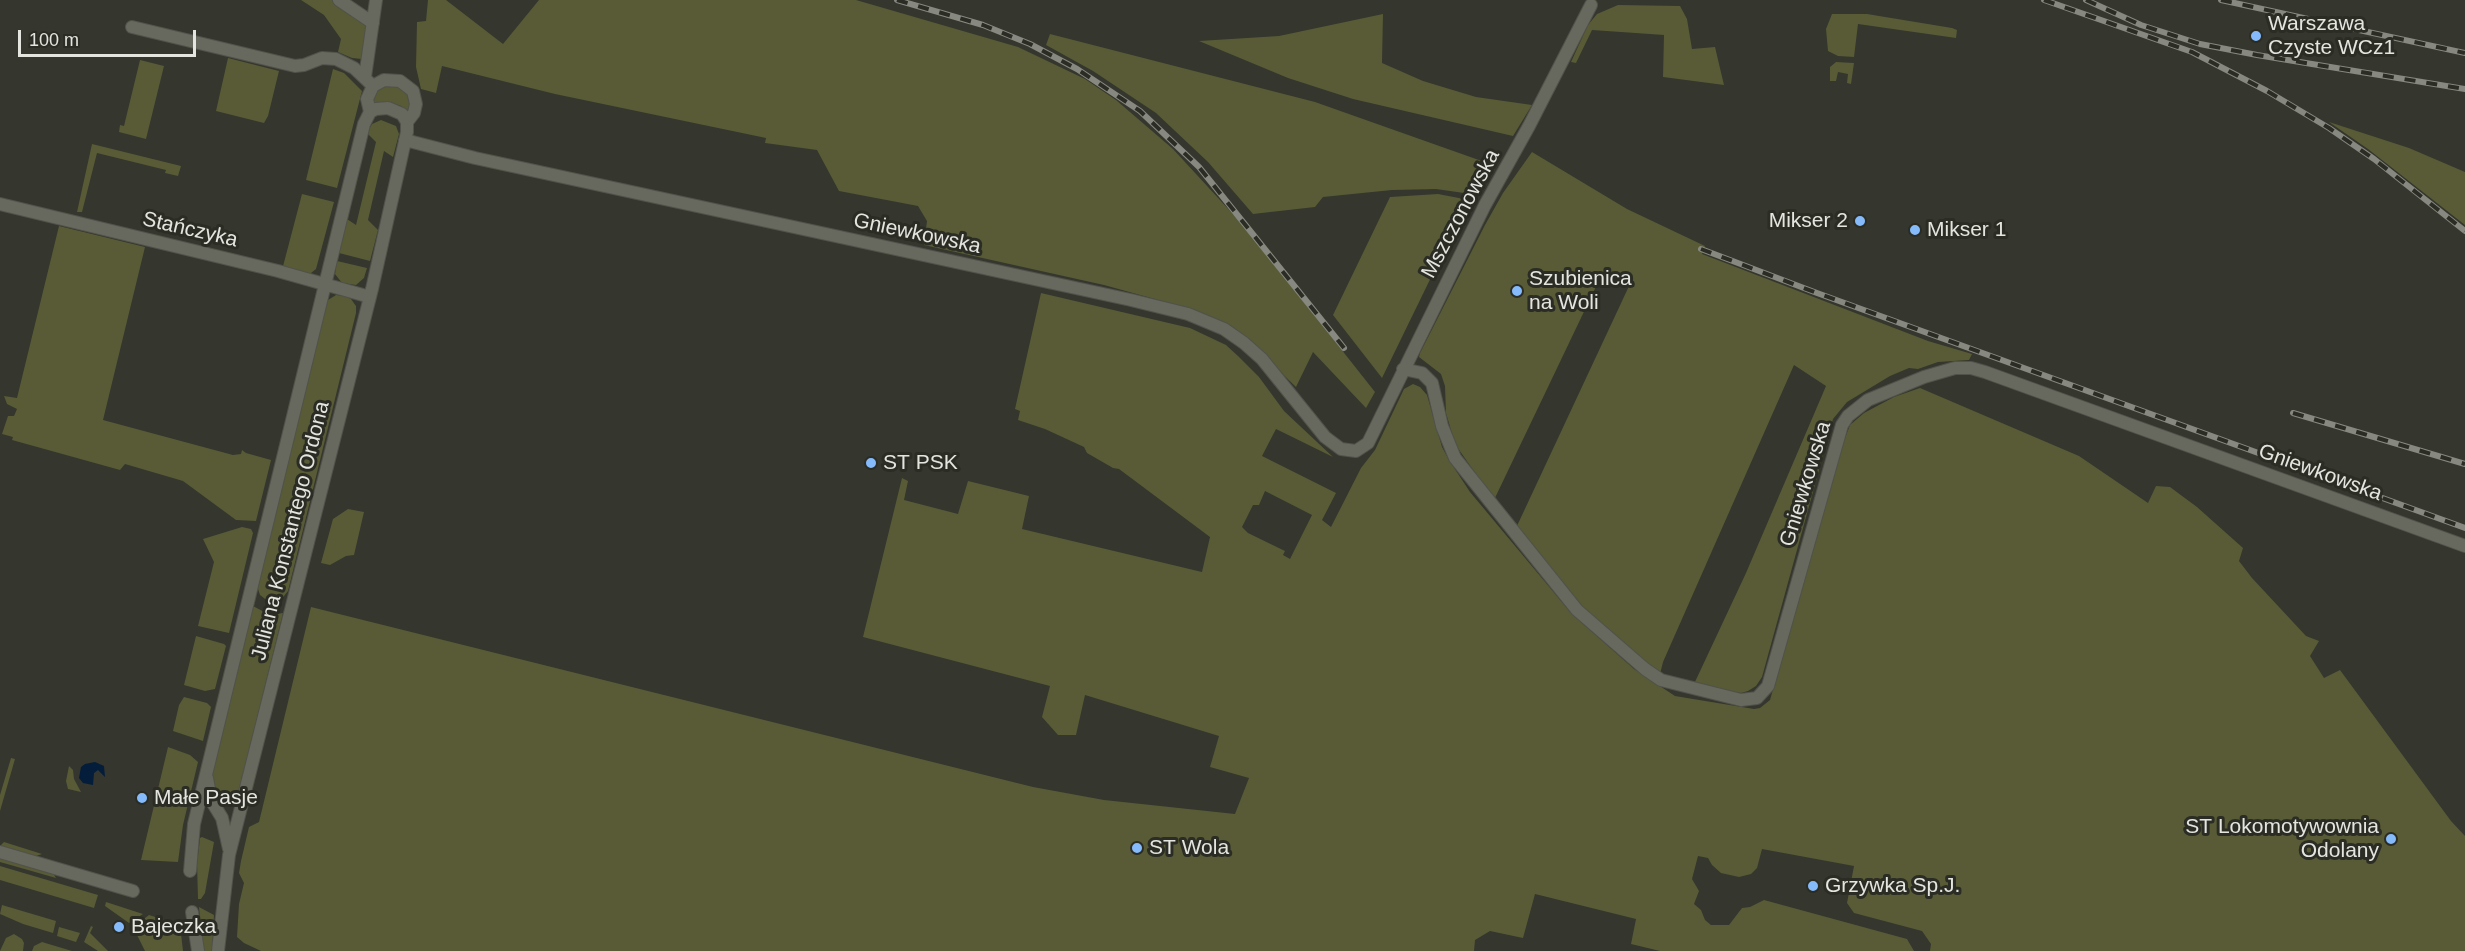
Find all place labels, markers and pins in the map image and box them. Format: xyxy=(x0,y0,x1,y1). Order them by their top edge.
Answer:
place label: Warszawa Czyste WCz1 xyxy=(2268,11,2395,61)
marker: Warszawa Czyste WCz1 xyxy=(2249,29,2263,43)
place label: Mikser 2 xyxy=(1769,208,1848,234)
marker: Mikser 2 xyxy=(1853,214,1867,228)
place label: Mikser 1 xyxy=(1927,217,2006,243)
marker: Mikser 1 xyxy=(1908,223,1922,237)
place label: Szubienica na Woli xyxy=(1529,266,1632,316)
marker: Szubienica na Woli xyxy=(1510,284,1524,298)
place label: ST PSK xyxy=(883,450,958,476)
marker: ST PSK xyxy=(864,456,878,470)
place label: Małe Pasje xyxy=(154,785,258,811)
marker: Małe Pasje xyxy=(135,791,149,805)
place label: ST Lokomotywownia Odolany xyxy=(2185,814,2379,864)
marker: ST Lokomotywownia Odolany xyxy=(2384,832,2398,846)
place label: ST Wola xyxy=(1149,835,1229,861)
marker: ST Wola xyxy=(1130,841,1144,855)
place label: Grzywka Sp.J. xyxy=(1825,873,1960,899)
marker: Grzywka Sp.J. xyxy=(1806,879,1820,893)
place label: Bajeczka xyxy=(131,914,216,940)
marker: Bajeczka xyxy=(112,920,126,934)

